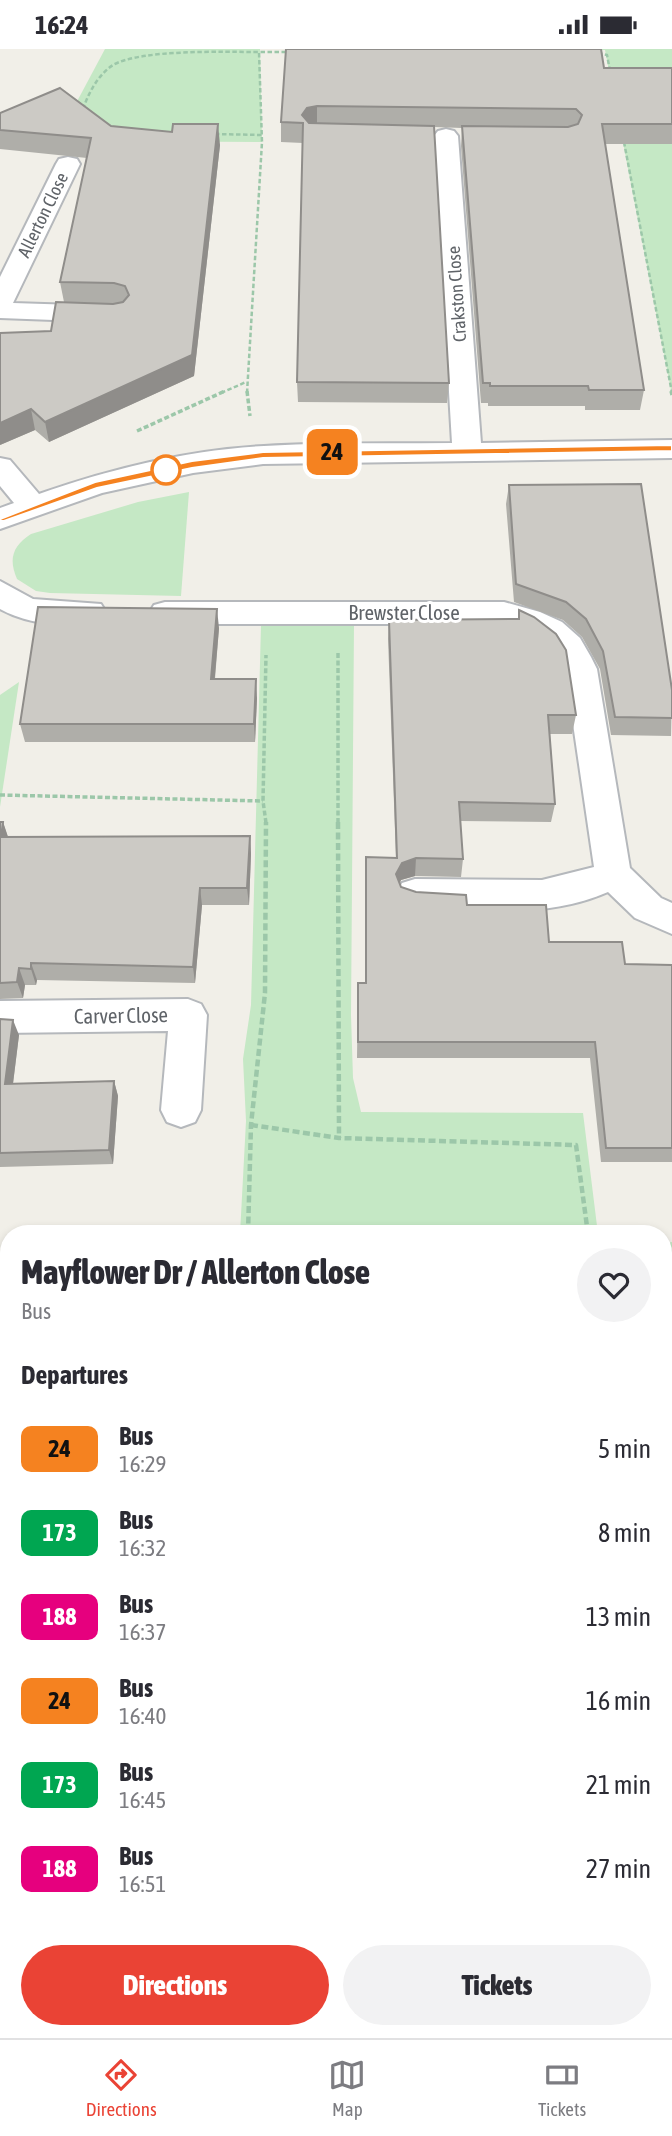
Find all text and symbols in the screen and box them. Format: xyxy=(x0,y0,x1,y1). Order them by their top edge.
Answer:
text: 16:24 xyxy=(35,10,89,40)
street label: Allerton Close xyxy=(13,169,72,261)
street label: Crakston Close xyxy=(443,245,470,343)
line badge: 24 xyxy=(300,429,364,475)
text: 24 xyxy=(321,438,343,465)
unlabelled marker xyxy=(151,455,181,485)
street label: Brewster Close xyxy=(348,600,460,624)
street label: Carver Close xyxy=(74,1002,168,1028)
button: heart xyxy=(577,1248,651,1322)
text: Mayflower Dr / Allerton Close xyxy=(21,1253,370,1291)
text: Bus xyxy=(21,1298,51,1324)
text: Departures xyxy=(21,1360,128,1390)
text: Bus xyxy=(119,1421,153,1451)
text: 5 min xyxy=(598,1434,651,1464)
text: 24 xyxy=(48,1435,71,1462)
text: 16:29 xyxy=(119,1451,166,1477)
text: Bus xyxy=(119,1505,153,1535)
text: 8 min xyxy=(598,1518,651,1548)
text: 173 xyxy=(43,1519,76,1546)
text: 16:32 xyxy=(119,1535,166,1561)
text: Bus xyxy=(119,1589,153,1619)
text: 13 min xyxy=(586,1602,651,1632)
text: 188 xyxy=(43,1603,76,1630)
text: 16:37 xyxy=(119,1619,166,1645)
text: Bus xyxy=(119,1673,153,1703)
text: 16 min xyxy=(586,1686,651,1716)
text: 24 xyxy=(48,1687,71,1714)
text: 16:40 xyxy=(119,1703,166,1729)
text: Bus xyxy=(119,1757,153,1787)
text: 21 min xyxy=(586,1770,651,1800)
text: 173 xyxy=(43,1771,76,1798)
text: 16:45 xyxy=(119,1787,166,1813)
text: Bus xyxy=(119,1841,153,1871)
text: 27 min xyxy=(586,1854,651,1884)
text: 188 xyxy=(43,1855,76,1882)
text: 16:51 xyxy=(119,1871,166,1897)
button: Directions xyxy=(21,1945,329,2025)
button: Tickets xyxy=(343,1945,651,2025)
tab: Directions xyxy=(86,2056,157,2120)
tab: Map xyxy=(328,2056,366,2120)
tab: Tickets xyxy=(538,2056,586,2120)

